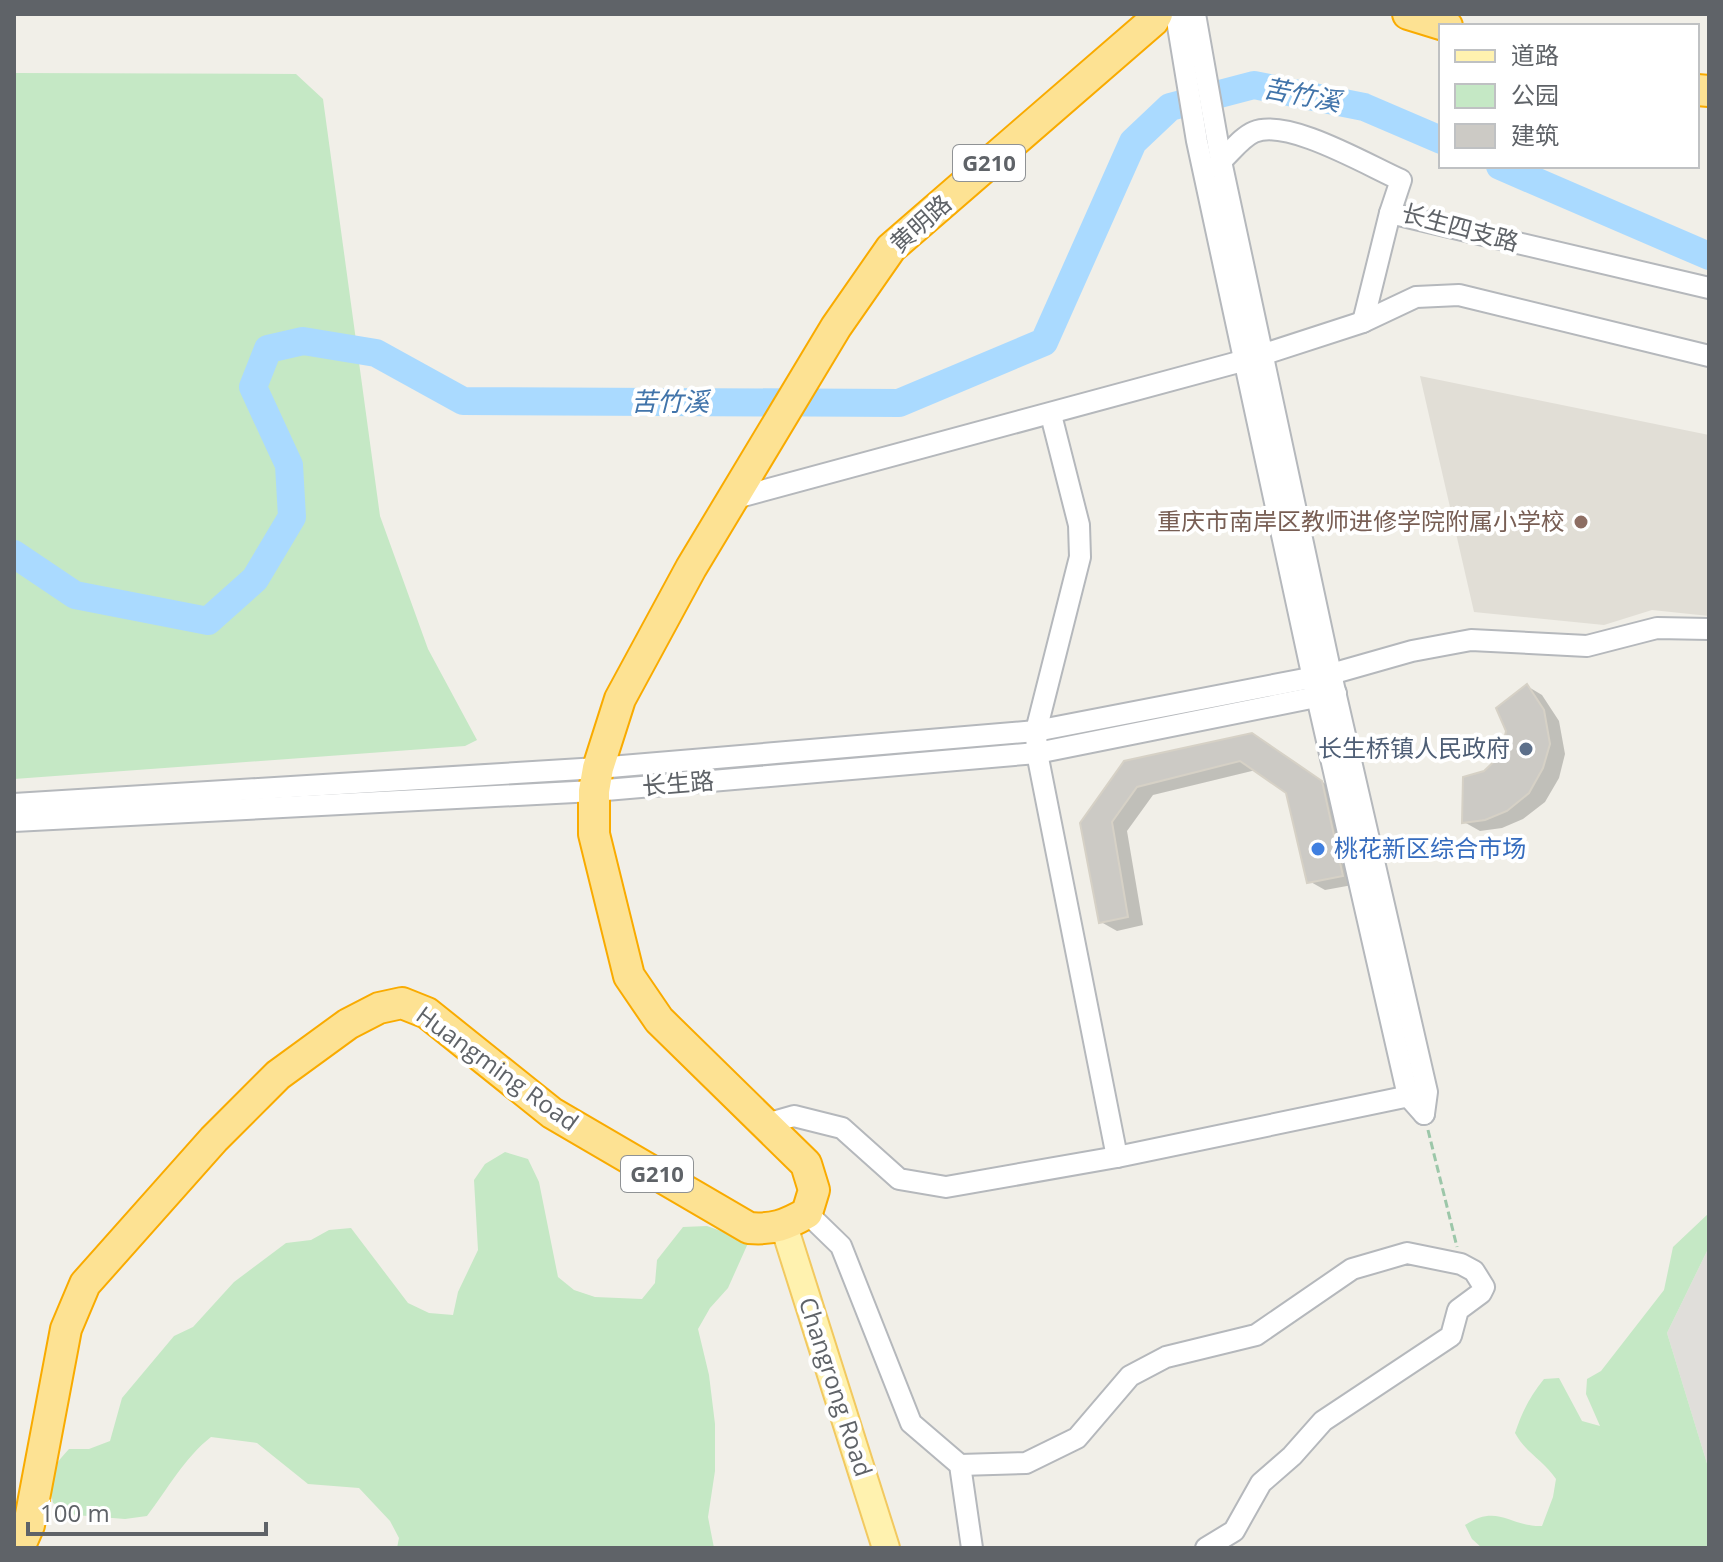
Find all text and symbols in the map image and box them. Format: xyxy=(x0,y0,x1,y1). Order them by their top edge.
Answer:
legend xyxy=(1439,24,1699,168)
text: 道路 xyxy=(1511,38,1559,71)
water label: 苦竹溪 xyxy=(1260,69,1347,120)
text: 公园 xyxy=(1511,78,1559,111)
text: 建筑 xyxy=(1511,118,1559,151)
road number: G210 xyxy=(953,145,1025,181)
street label: 黄明路 xyxy=(882,187,958,259)
street label: 长生四支路 xyxy=(1398,195,1523,258)
water label: 苦竹溪 xyxy=(631,383,712,419)
place label: 重庆市南岸区教师进修学院附属小学校 xyxy=(1157,504,1565,537)
marker: 重庆市南岸区教师进修学院附属小学校 xyxy=(1572,513,1590,531)
place label: 长生桥镇人民政府 xyxy=(1318,731,1510,764)
marker: 长生桥镇人民政府 xyxy=(1517,740,1535,758)
street label: 长生路 xyxy=(641,763,715,802)
place label: 桃花新区综合市场 xyxy=(1334,831,1526,864)
marker: 桃花新区综合市场 xyxy=(1309,840,1327,858)
street label: Huangming Road xyxy=(410,998,586,1138)
road number: G210 xyxy=(621,1156,693,1192)
street label: Changrong Road xyxy=(792,1293,881,1480)
scale bar xyxy=(28,1486,266,1536)
text: 100 m xyxy=(40,1496,110,1529)

